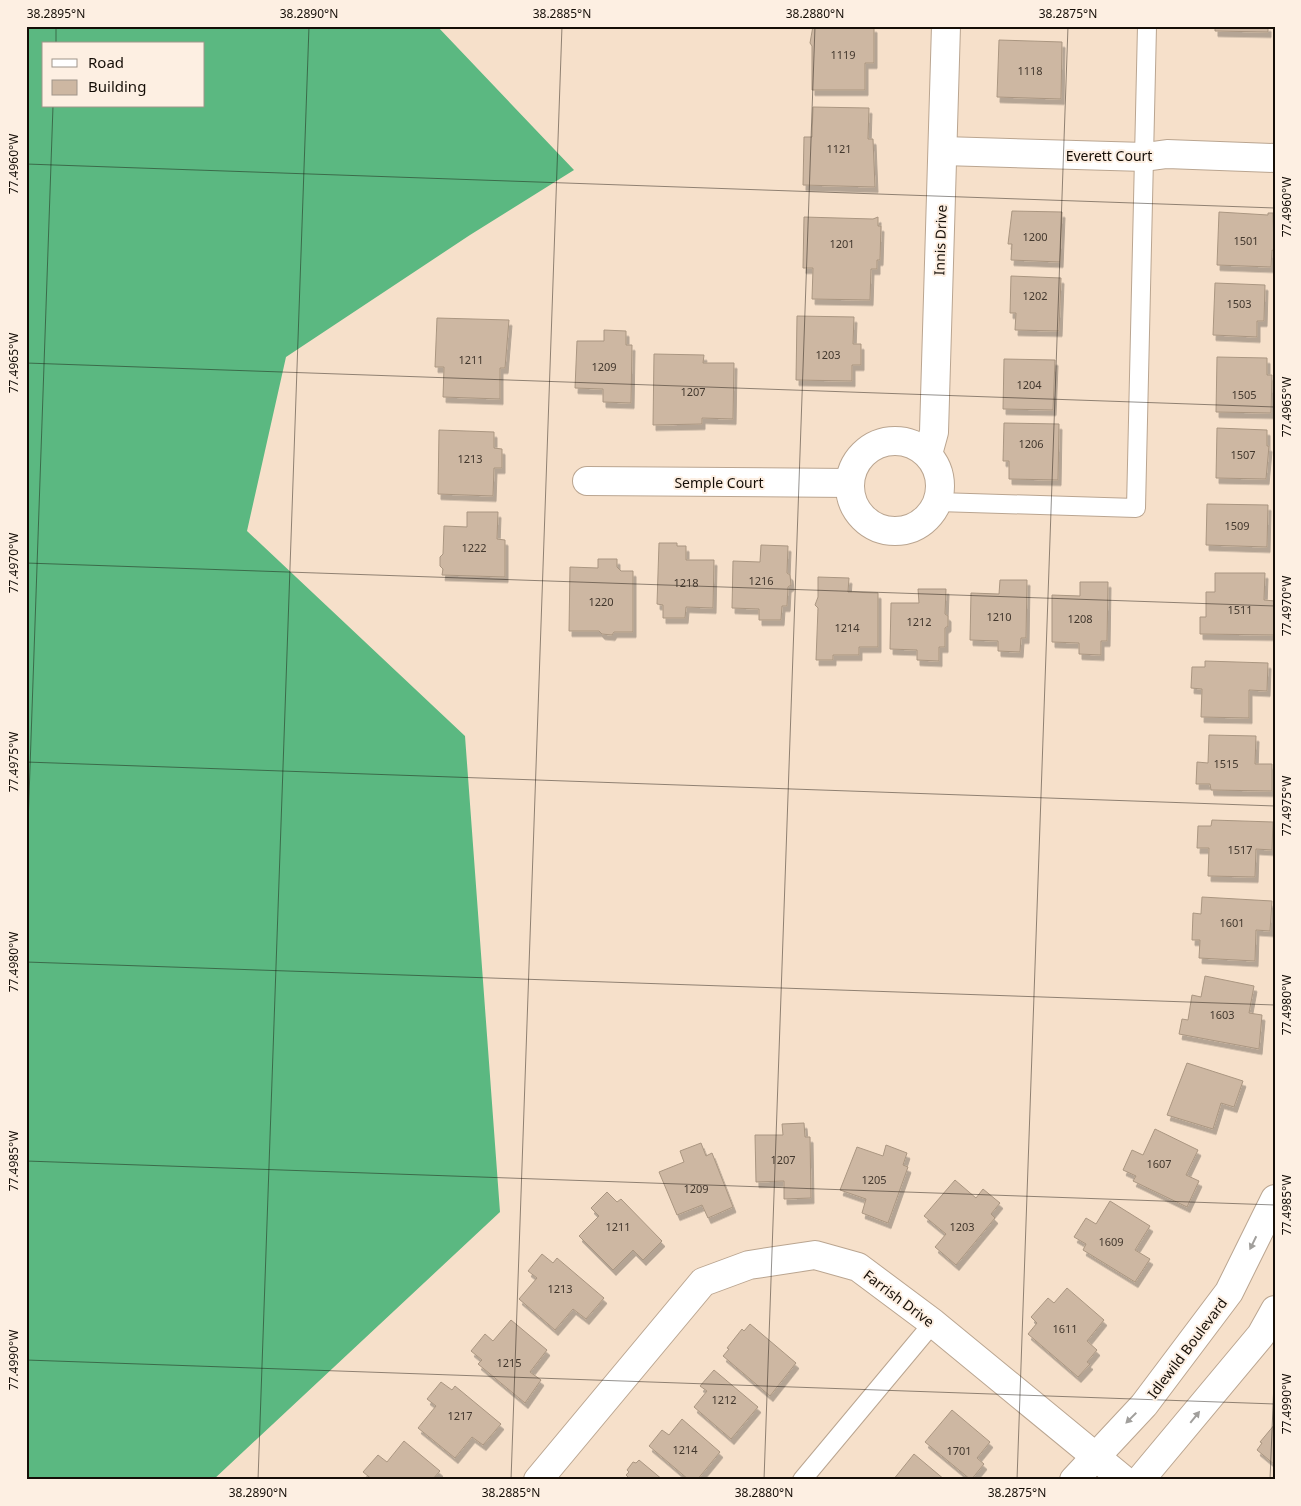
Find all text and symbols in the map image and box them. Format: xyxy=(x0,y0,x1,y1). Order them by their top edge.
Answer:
text: 38.2895°N xyxy=(27,5,85,22)
text: 38.2890°N xyxy=(280,5,338,22)
text: 38.2885°N xyxy=(533,5,591,22)
text: 38.2880°N xyxy=(786,5,844,22)
text: 38.2875°N xyxy=(1039,5,1097,22)
legend xyxy=(42,42,205,108)
house number: 1119 xyxy=(830,47,856,62)
text: Road xyxy=(88,52,124,72)
house number: 1118 xyxy=(1017,63,1043,78)
text: Building xyxy=(88,76,146,96)
text: 77.4960°W xyxy=(5,134,22,194)
house number: 1121 xyxy=(826,141,852,156)
street label: Everett Court xyxy=(1066,146,1152,165)
text: 77.4960°W xyxy=(1278,177,1295,237)
street label: Innis Drive xyxy=(929,204,951,276)
house number: 1200 xyxy=(1022,229,1048,244)
house number: 1501 xyxy=(1233,233,1259,248)
house number: 1201 xyxy=(829,236,855,251)
house number: 1202 xyxy=(1022,288,1048,303)
house number: 1503 xyxy=(1226,296,1252,311)
text: 77.4965°W xyxy=(5,333,22,393)
house number: 1203 xyxy=(815,347,841,362)
house number: 1211 xyxy=(458,352,484,367)
house number: 1209 xyxy=(591,359,617,374)
house number: 1204 xyxy=(1016,377,1042,392)
text: 77.4965°W xyxy=(1278,377,1295,437)
house number: 1207 xyxy=(680,384,706,399)
house number: 1505 xyxy=(1231,387,1257,402)
house number: 1206 xyxy=(1018,436,1044,451)
house number: 1507 xyxy=(1230,447,1256,462)
house number: 1213 xyxy=(457,451,483,466)
street label: Semple Court xyxy=(674,473,764,492)
house number: 1509 xyxy=(1224,518,1250,533)
text: 77.4970°W xyxy=(5,533,22,593)
house number: 1222 xyxy=(461,540,487,555)
house number: 1216 xyxy=(748,573,774,588)
house number: 1218 xyxy=(673,575,699,590)
text: 77.4970°W xyxy=(1278,576,1295,636)
house number: 1220 xyxy=(588,594,614,609)
house number: 1511 xyxy=(1227,602,1253,617)
house number: 1210 xyxy=(986,609,1012,624)
house number: 1208 xyxy=(1067,611,1093,626)
house number: 1212 xyxy=(906,614,932,629)
house number: 1214 xyxy=(834,620,860,635)
text: 77.4975°W xyxy=(5,732,22,792)
house number: 1515 xyxy=(1213,756,1239,771)
text: 77.4975°W xyxy=(1278,776,1295,836)
house number: 1517 xyxy=(1227,842,1253,857)
house number: 1601 xyxy=(1219,915,1245,930)
text: 77.4980°W xyxy=(5,932,22,992)
text: 77.4980°W xyxy=(1278,975,1295,1035)
house number: 1603 xyxy=(1209,1007,1235,1022)
text: 77.4985°W xyxy=(5,1131,22,1191)
house number: 1207 xyxy=(770,1152,796,1167)
house number: 1607 xyxy=(1146,1156,1172,1171)
house number: 1205 xyxy=(861,1172,887,1187)
text: 77.4985°W xyxy=(1278,1175,1295,1235)
house number: 1209 xyxy=(683,1181,709,1196)
house number: 1211 xyxy=(605,1219,631,1234)
house number: 1203 xyxy=(949,1219,975,1234)
house number: 1609 xyxy=(1098,1234,1124,1249)
one-way arrow xyxy=(1249,1236,1257,1250)
street label: Farrish Drive xyxy=(860,1265,938,1331)
house number: 1213 xyxy=(547,1281,573,1296)
street label: Idlewild Boulevard xyxy=(1143,1294,1231,1402)
house number: 1611 xyxy=(1052,1321,1078,1336)
text: 77.4990°W xyxy=(5,1330,22,1390)
house number: 1215 xyxy=(496,1355,522,1370)
text: 77.4990°W xyxy=(1278,1374,1295,1434)
house number: 1212 xyxy=(711,1392,737,1407)
house number: 1217 xyxy=(447,1408,473,1423)
one-way arrow xyxy=(1189,1410,1200,1423)
one-way arrow xyxy=(1125,1412,1137,1424)
house number: 1214 xyxy=(672,1442,698,1457)
house number: 1701 xyxy=(946,1443,972,1458)
text: 38.2890°N xyxy=(229,1484,287,1501)
text: 38.2885°N xyxy=(482,1484,540,1501)
text: 38.2880°N xyxy=(735,1484,793,1501)
text: 38.2875°N xyxy=(988,1484,1046,1501)

